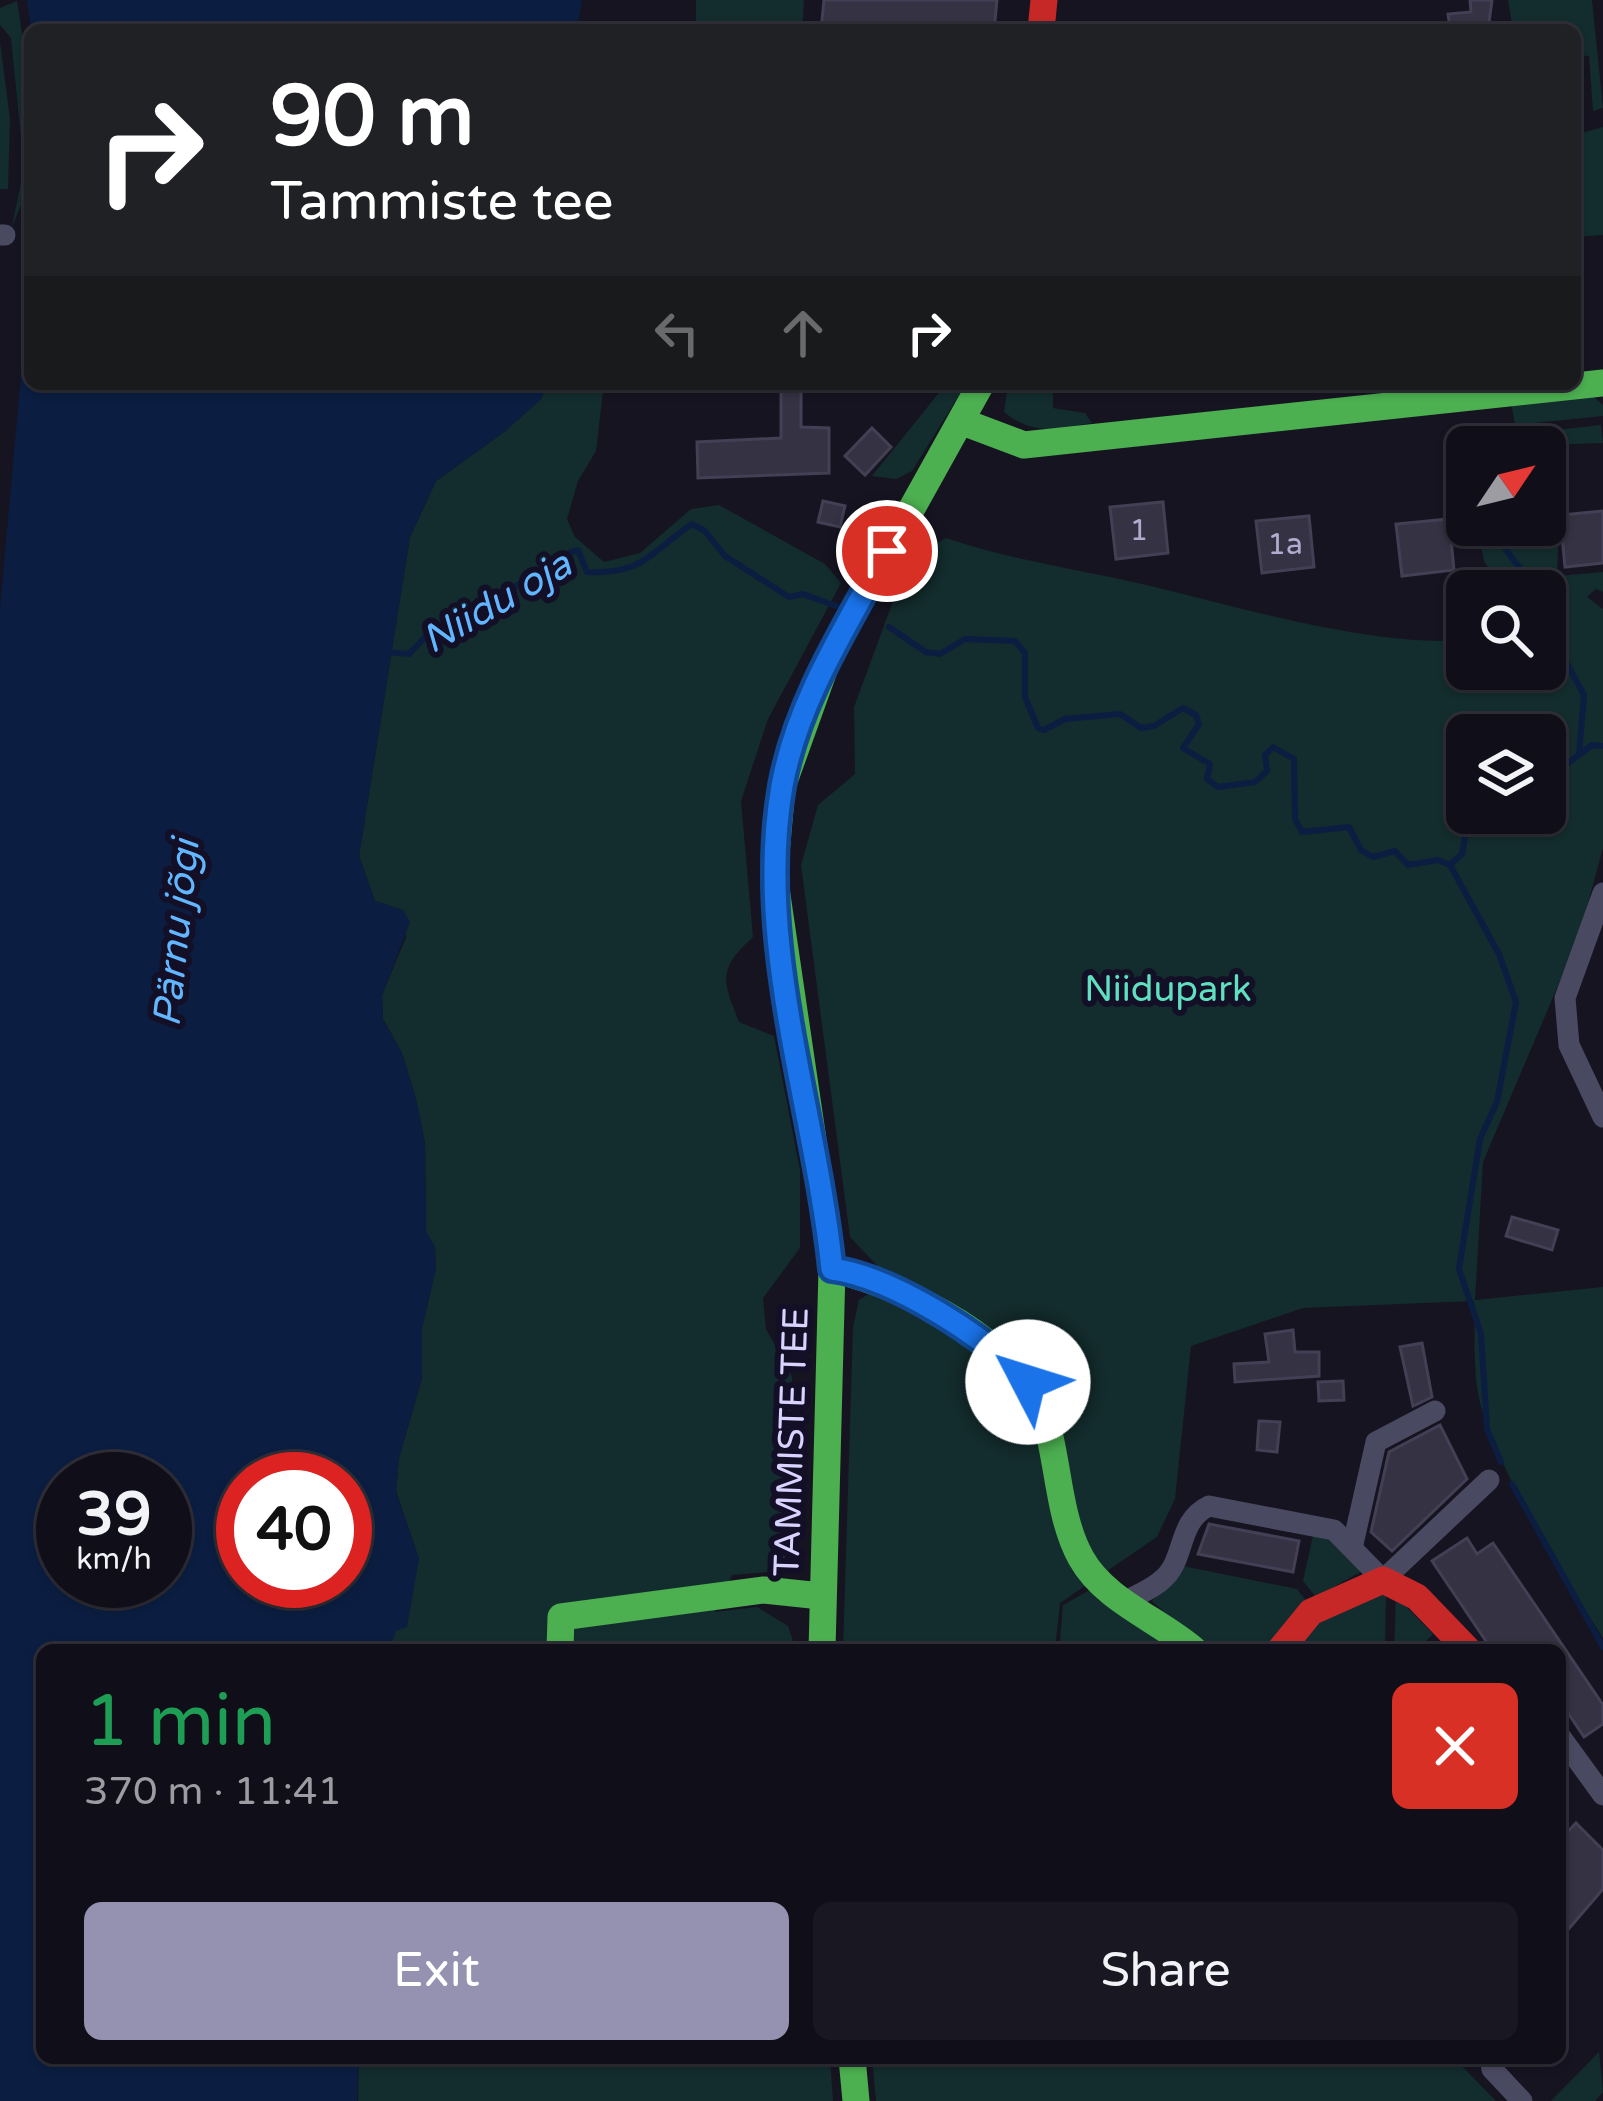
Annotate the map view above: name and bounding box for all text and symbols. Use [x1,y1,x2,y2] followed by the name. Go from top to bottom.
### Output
[270,67,474,168] text: 90 m
[72,72,228,228] icon: right
[270,169,613,234] text: Tammiste tee
[644,300,710,366] icon: left
[770,300,836,366] icon: ahead
[896,300,962,366] icon: right
[1446,426,1566,546] north arrow
[1446,426,1566,834] map controls
[836,500,938,602] pin
[1130,512,1148,549] house number: 1
[854,518,920,584] icon: arrive
[1267,526,1303,563] house number: 1a
[414,540,581,664] water label: Niidu oja
[1446,570,1566,690] button: search
[1446,714,1566,834] button: layers
[143,833,210,1029] water label: Pärnu jõgi
[1084,968,1252,1011] park label: Niidupark
[765,1307,818,1577] street label: TAMMISTE TEE
[965,1319,1091,1445] position arrow
[216,1452,372,1608] speed limit sign: 40
[76,1479,152,1551] text: 39
[76,1541,152,1578] text: km/h
[84,1679,276,1766] text: 1 min
[1392,1683,1518,1809] button: close
[84,1768,342,1815] text: 370 m · 11:41
[84,1902,789,2040] button: Exit
[813,1902,1518,2040] button: Share

